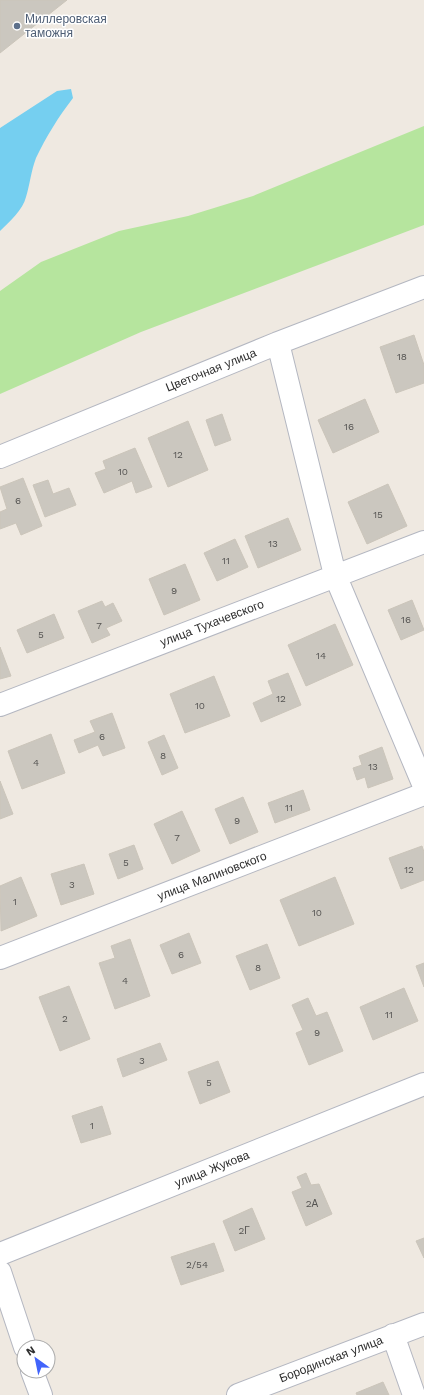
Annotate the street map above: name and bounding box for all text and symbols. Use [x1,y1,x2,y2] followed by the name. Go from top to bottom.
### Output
[25,12,107,40] place label: Миллеровская таможня
[12,21,22,31] marker: Миллеровская таможня
[164,345,259,395] street label: Цветочная улица
[397,351,407,362] house number: 18
[344,421,354,432] house number: 16
[173,449,183,460] house number: 12
[118,466,128,477] house number: 10
[15,495,21,506] house number: 6
[373,509,383,520] house number: 15
[268,538,278,549] house number: 13
[222,555,230,566] house number: 11
[171,585,177,596] house number: 9
[158,597,266,649] street label: улица Тухачевского
[401,614,411,625] house number: 16
[96,620,102,631] house number: 7
[38,629,44,640] house number: 5
[316,650,326,661] house number: 14
[276,693,286,704] house number: 12
[195,700,205,711] house number: 10
[99,731,105,742] house number: 6
[160,750,166,761] house number: 8
[33,757,39,768] house number: 4
[368,761,378,772] house number: 13
[285,802,293,813] house number: 11
[234,815,240,826] house number: 9
[174,832,180,843] house number: 7
[155,849,269,903] street label: улица Малиновского
[123,857,129,868] house number: 5
[404,864,414,875] house number: 12
[69,879,75,890] house number: 3
[13,896,17,907] house number: 1
[312,907,322,918] house number: 10
[178,949,184,960] house number: 6
[255,962,261,973] house number: 8
[122,975,128,986] house number: 4
[385,1009,393,1020] house number: 11
[62,1013,68,1024] house number: 2
[314,1027,320,1038] house number: 9
[139,1055,145,1066] house number: 3
[206,1077,212,1088] house number: 5
[90,1120,94,1131] house number: 1
[173,1148,252,1190] street label: улица Жукова
[306,1198,319,1209] house number: 2А
[238,1225,250,1236] house number: 2Г
[186,1259,208,1270] house number: 2/54
[277,1333,385,1385] street label: Бородинская улица
[16,1339,56,1379] north arrow
[24,1343,38,1359] text: N

